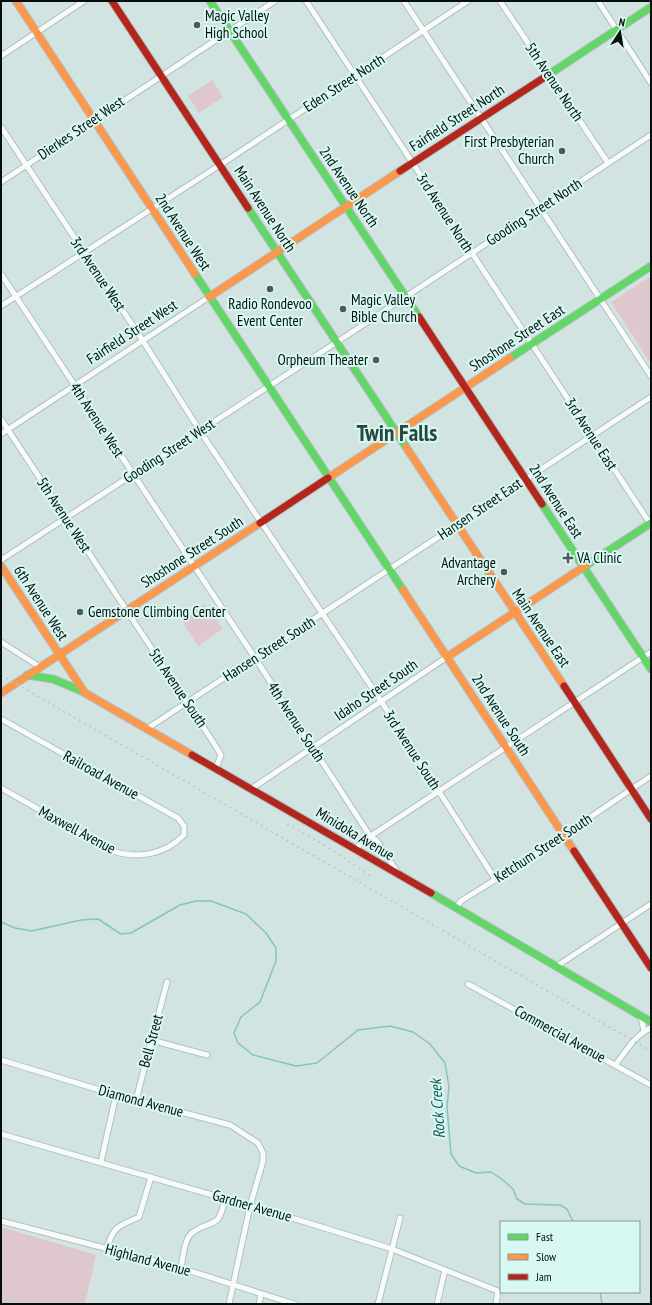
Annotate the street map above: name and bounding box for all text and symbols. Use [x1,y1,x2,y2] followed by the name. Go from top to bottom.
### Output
[205,6,269,42] place label: Magic Valley High School
[600,12,640,52] north arrow
[618,15,626,30] text: N
[192,20,202,30] marker: Magic Valley High School
[521,39,588,125] street label: 5th Avenue North
[300,49,388,116] street label: Eden Street North
[406,80,508,155] street label: Fairfield Street North
[34,92,128,164] street label: Dierkes Street West
[464,132,554,168] place label: First Presbyterian Church
[315,143,383,231] street label: 2nd Avenue North
[557,146,567,156] marker: First Presbyterian Church
[230,162,300,255] street label: Main Avenue North
[413,169,478,256] street label: 3rd Avenue North
[482,174,585,250] street label: Gooding Street North
[151,189,215,274] street label: 2nd Avenue West
[67,233,130,315] street label: 3rd Avenue West
[265,284,275,294] marker: Radio Rondevoo Event Center
[351,290,417,326] place label: Magic Valley Bible Church
[228,294,312,330] place label: Radio Rondevoo Event Center
[83,295,181,368] street label: Fairfield Street West
[466,300,568,375] street label: Shoshone Street East
[338,304,348,314] marker: Magic Valley Bible Church
[277,350,369,369] place label: Orpheum Theater
[371,355,381,365] marker: Orpheum Theater
[66,378,129,461] street label: 4th Avenue West
[561,394,622,474] street label: 3rd Avenue East
[119,414,218,487] street label: Gooding Street West
[357,418,437,447] district label: Twin Falls
[525,460,588,542] street label: 2nd Avenue East
[33,473,96,556] street label: 5th Avenue West
[434,473,525,544] street label: Hansen Street East
[137,511,246,592] street label: Shoshone Street South
[576,548,623,567] place label: VA Clinic
[562,552,574,564] marker: VA Clinic
[441,553,496,589] place label: Advantage Archery
[10,561,73,644] street label: 6th Avenue West
[499,567,509,577] marker: Advantage Archery
[508,585,575,671] street label: Main Avenue East
[88,602,227,621] place label: Gemstone Climbing Center
[75,607,85,617] marker: Gemstone Climbing Center
[219,612,318,685] street label: Hansen Street South
[145,644,212,731] street label: 5th Avenue South
[330,655,421,724] street label: Idaho Street South
[468,670,535,759] street label: 2nd Avenue South
[264,678,329,765] street label: 4th Avenue South
[380,706,445,793] street label: 3rd Avenue South
[60,746,142,803] street label: Railroad Avenue
[36,801,119,858] street label: Maxwell Avenue
[313,803,398,864] street label: Minidoka Avenue
[490,809,595,886] street label: Ketchum Street South
[511,1001,609,1066] street label: Commercial Avenue
[134,1012,167,1070] street label: Bell Street
[425,1077,449,1139] water label: Rock Creek
[97,1080,186,1121] street label: Diamond Avenue
[210,1185,294,1226] street label: Gardner Avenue
[500,1221,640,1293] legend
[536,1229,554,1244] text: Fast
[103,1239,193,1280] street label: Highland Avenue
[536,1249,557,1264] text: Slow
[535,1269,552,1284] text: Jam

